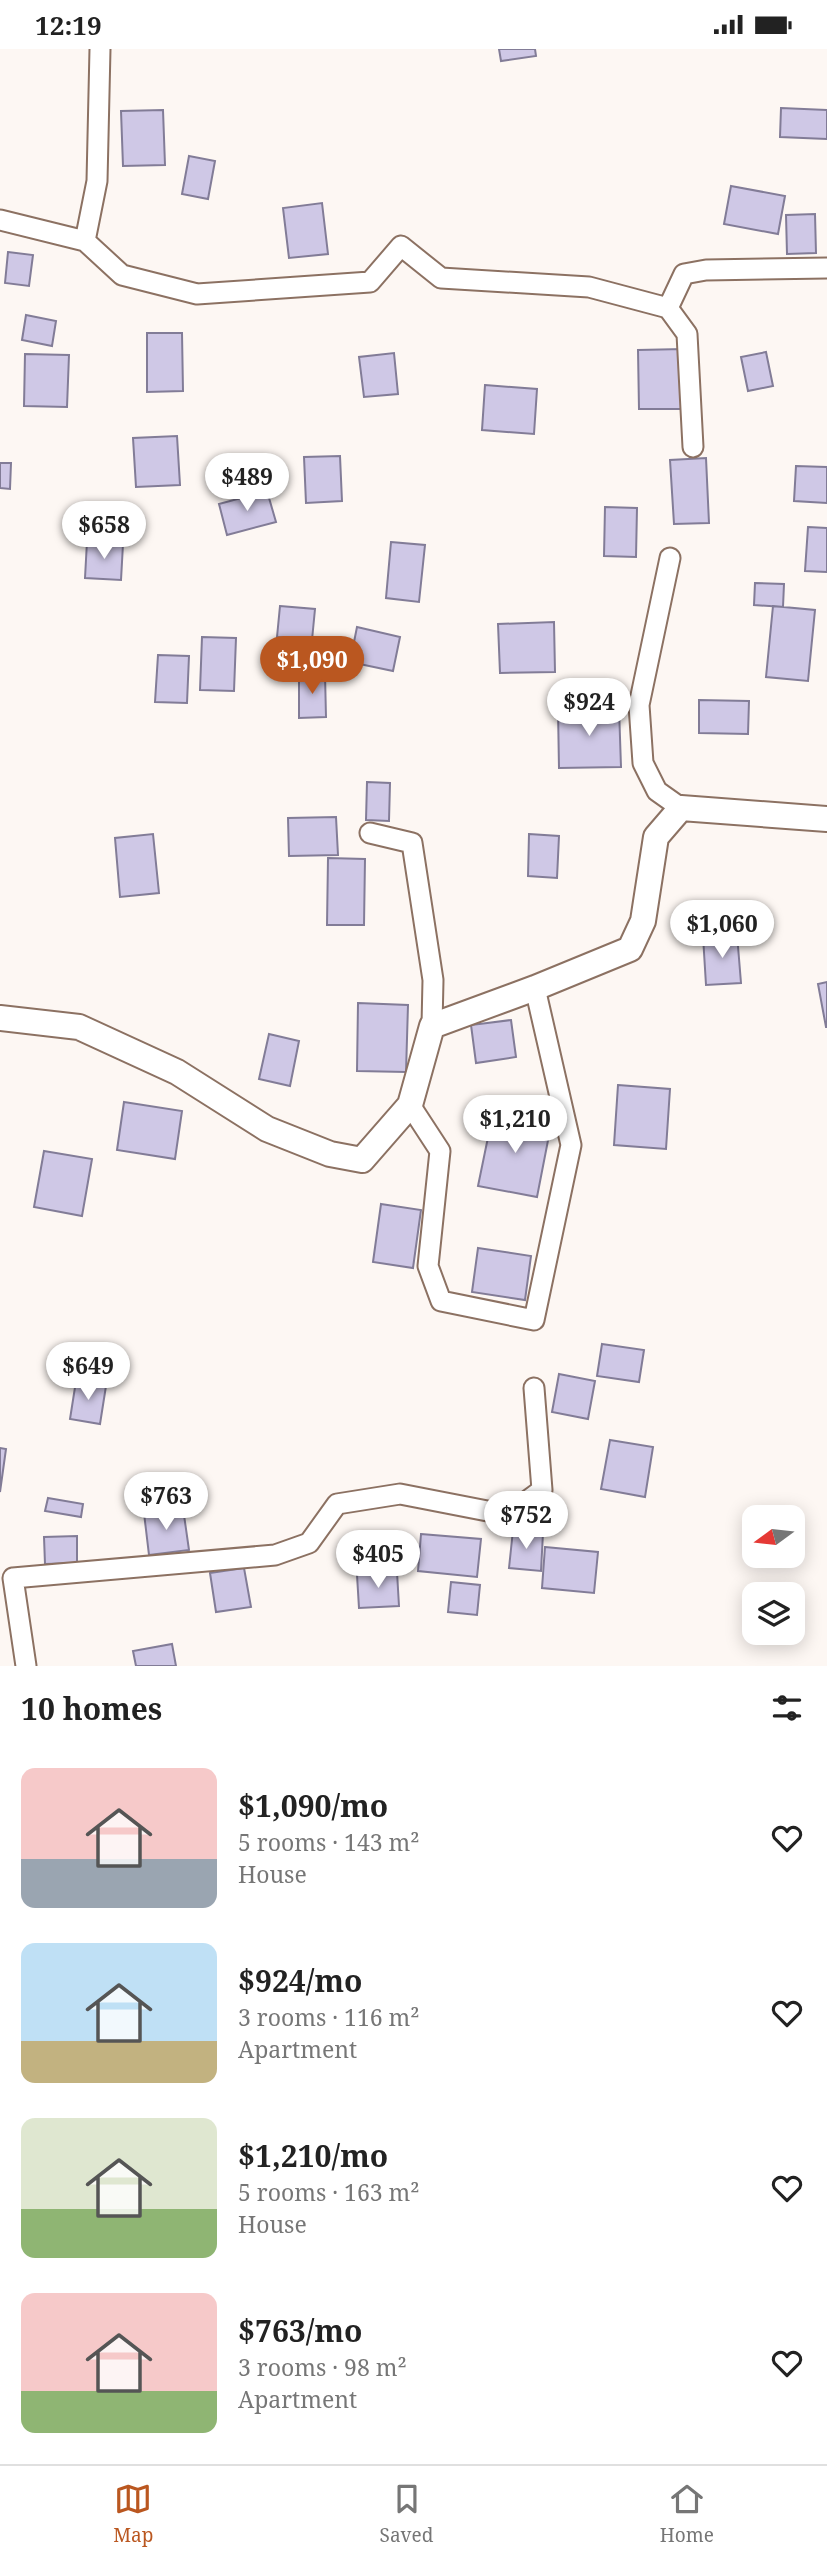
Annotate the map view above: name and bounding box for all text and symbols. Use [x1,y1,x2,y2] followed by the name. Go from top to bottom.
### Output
[35,7,102,43] text: 12:19
[206,454,288,513] pin: $489
[221,460,273,492] text: $489
[63,501,145,561] pin: $658
[78,508,130,540] text: $658
[255,637,369,696] pin: $1,090
[276,643,348,675] text: $1,090
[548,679,630,738] pin: $924
[563,685,615,717] text: $924
[665,901,779,960] pin: $1,060
[686,907,758,939] text: $1,060
[458,1095,572,1155] pin: $1,210
[479,1102,551,1134] text: $1,210
[47,1343,129,1402] pin: $649
[62,1349,114,1381] text: $649
[125,1473,207,1532] pin: $763
[140,1479,192,1511] text: $763
[485,1491,567,1551] pin: $752
[500,1498,552,1530] text: $752
[742,1505,805,1568] north arrow
[742,1505,805,1645] map controls
[337,1531,419,1590] pin: $405
[352,1537,404,1569] text: $405
[742,1582,805,1645] button: layers
[21,1688,162,1729] text: 10 homes
[768,1689,806,1727] icon: filters
[238,1785,388,1826] text: $1,090/mo
[77,1796,161,1880] icon: home
[768,1819,806,1857] icon: heart
[238,1826,420,1858] text: 5 rooms · 143 m²
[238,1858,307,1890] text: House
[238,1960,362,2001] text: $924/mo
[77,1971,161,2055] icon: home
[768,1994,806,2032] icon: heart
[238,2001,420,2033] text: 3 rooms · 116 m²
[238,2033,357,2065] text: Apartment
[238,2135,388,2176] text: $1,210/mo
[77,2146,161,2230] icon: home
[768,2169,806,2207] icon: heart
[238,2176,420,2208] text: 5 rooms · 163 m²
[238,2208,307,2240] text: House
[238,2310,362,2351] text: $763/mo
[77,2321,161,2405] icon: home
[768,2344,806,2382] icon: heart
[238,2351,407,2383] text: 3 rooms · 98 m²
[238,2383,357,2415] text: Apartment
[113,2480,153,2548] tab: Map
[380,2480,433,2548] tab: Saved
[660,2480,714,2548] tab: Home

